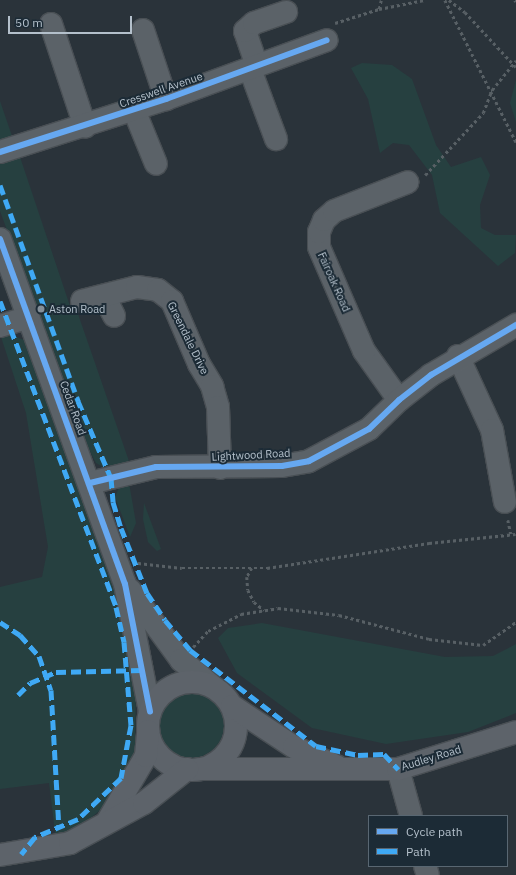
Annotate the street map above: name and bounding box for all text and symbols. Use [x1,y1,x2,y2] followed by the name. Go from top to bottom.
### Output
[10,8,134,34] scale bar
[15,15,43,30] text: 50 m
[118,70,204,110] street label: Cresswell Avenue
[315,250,353,314] street label: Fairoak Road
[165,299,211,377] street label: Greendale Drive
[49,302,105,316] place label: Aston Road
[36,304,46,314] marker: Aston Road
[57,379,89,437] street label: Cedar Road
[211,446,291,464] street label: Lightwood Road
[399,743,463,773] street label: Audley Road
[368,815,508,867] legend
[406,824,463,839] text: Cycle path
[406,844,431,859] text: Path

